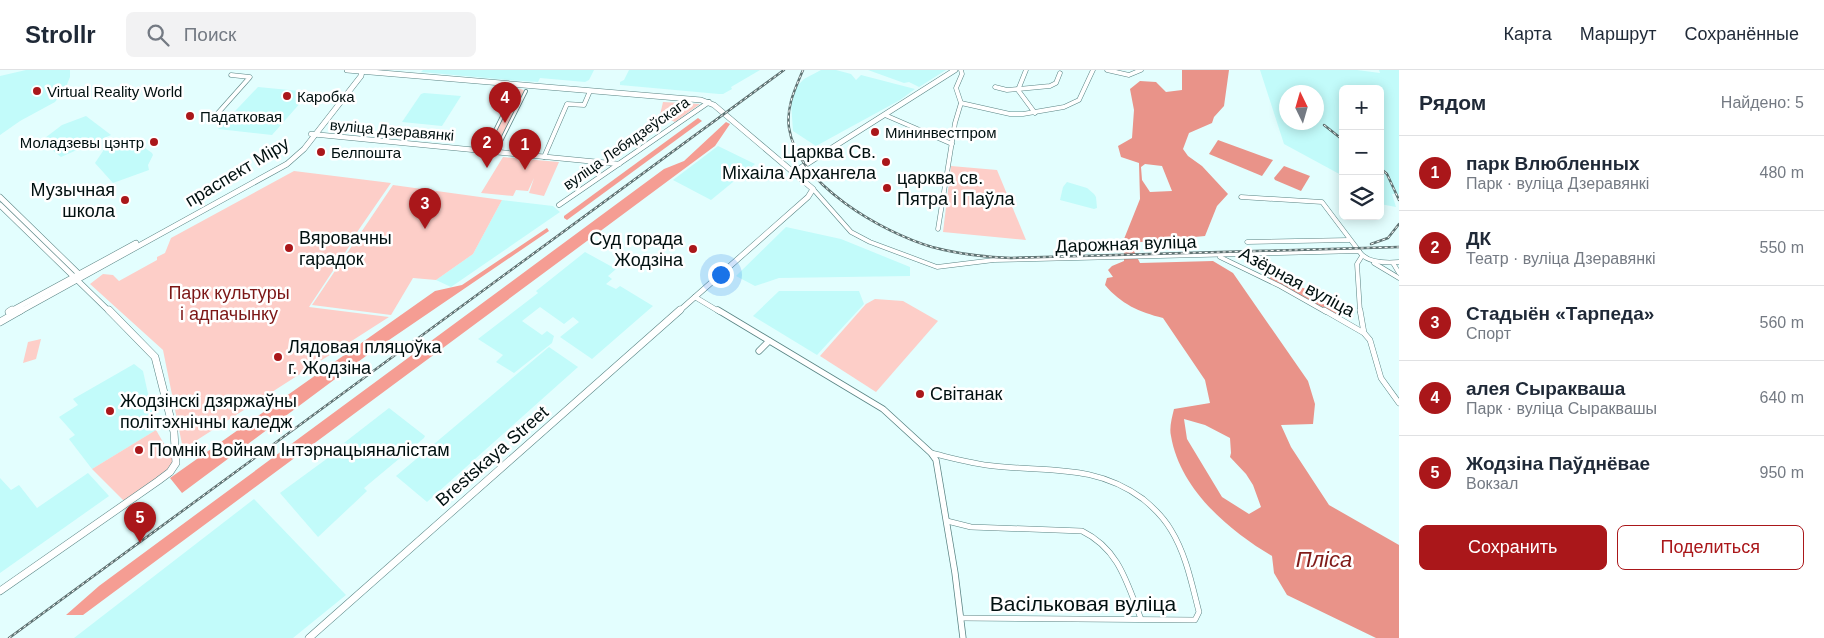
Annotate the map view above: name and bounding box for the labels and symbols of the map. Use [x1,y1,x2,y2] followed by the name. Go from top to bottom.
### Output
[489,82,521,123] pin: 4
[47,83,182,100] place label: Virtual Reality World
[31,85,43,97] marker: Virtual Reality World
[1279,85,1324,130] north arrow
[297,88,355,105] place label: Каробка
[281,90,293,102] marker: Каробка
[560,93,693,193] street label: вуліца Лебядзеўскага
[200,108,282,125] place label: Падатковая
[184,110,196,122] marker: Падатковая
[329,116,455,144] street label: вуліца Дзеравянкі
[885,124,996,141] place label: Мининвестпром
[869,126,881,138] marker: Мининвестпром
[471,127,503,168] pin: 2
[509,129,541,170] pin: 1
[181,133,293,211] street label: праспект Міру
[20,134,144,151] place label: Моладзевы цэнтр
[148,136,160,148] marker: Моладзевы цэнтр
[722,142,877,183] place label: Царква Св. Міхаіла Архангела
[331,144,402,161] place label: Белпошта
[315,146,327,158] marker: Белпошта
[880,156,892,168] marker: Царква Св. Міхаіла Архангела
[897,168,1015,209] place label: царква св. Пятра і Паўла
[31,180,116,221] place label: Музычная школа
[881,182,893,194] marker: царква св. Пятра і Паўла
[409,188,441,229] pin: 3
[119,194,131,206] marker: Музычная школа
[299,228,392,269] place label: Вяровачны гарадок
[589,229,684,270] place label: Суд горада Жодзіна
[1055,232,1198,256] street label: Дарожная вуліца
[283,242,295,254] marker: Вяровачны гарадок
[687,243,699,255] marker: Суд горада Жодзіна
[1236,243,1359,321] street label: Азёрная вуліца
[708,262,734,288] your location
[168,283,290,324] park label: Парк культуры і адпачынку
[288,337,443,378] place label: Лядовая пляцоўка г. Жодзіна
[272,351,284,363] marker: Лядовая пляцоўка г. Жодзіна
[930,384,1003,404] place label: Світанак
[914,388,926,400] marker: Світанак
[120,391,297,432] place label: Жодзінскі дзяржаўны політэхнічны каледж
[432,402,552,510] street label: Brestskaya Street
[104,405,116,417] marker: Жодзінскі дзяржаўны політэхнічны каледж
[149,440,450,460] place label: Помнік Войнам Інтэрнацыяналістам
[133,444,145,456] marker: Помнік Войнам Інтэрнацыяналістам
[124,502,156,543] pin: 5
[1296,547,1352,572] water label: Пліса
[990,592,1176,615] street label: Васільковая вуліца

